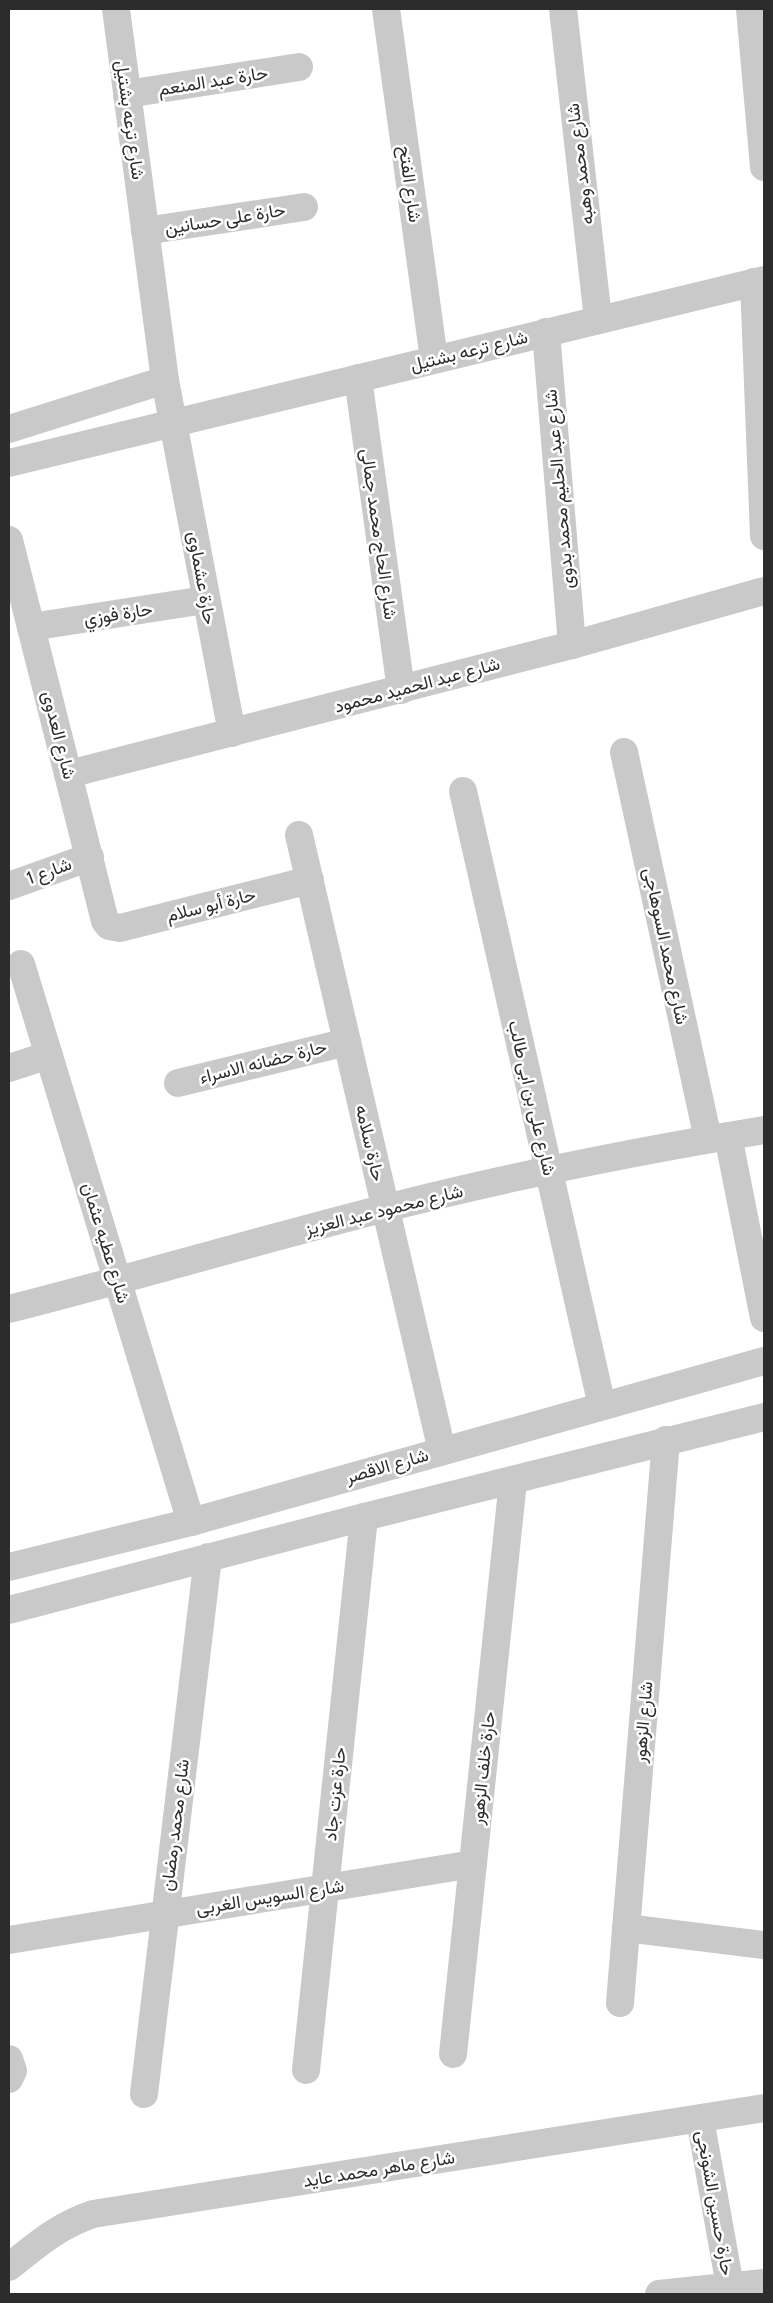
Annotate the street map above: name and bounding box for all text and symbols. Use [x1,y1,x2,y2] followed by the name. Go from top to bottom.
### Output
[110,59,149,181] street label: شارع ترعه بشتيل
[157,61,270,102] street label: حارة عبد المنعم
[562,102,599,226] street label: شارع محمد وهبه
[393,144,426,224] street label: شارع الفتح
[163,199,287,239] street label: حارة على حسانين
[408,326,530,377] street label: شارع ترعه بشتيل
[539,388,580,590] street label: شارع عبد الحليم محمد بدوى
[355,447,402,621] street label: شارع الحاج محمد جمالى
[183,530,221,626] street label: حارة عشماوى
[82,598,154,634] street label: حارة فوزي
[332,652,502,719] street label: شارع عبد الحميد محمود
[36,689,81,782] street label: شارع العدوى
[24,853,75,890] street label: شارع 1
[638,866,693,1027] street label: شارع محمد السوهاجى
[164,883,258,928] street label: حارة أبو سلام
[502,1018,561,1178] street label: شارع على بن ابى طالب
[197,1036,329,1088] street label: حارة حضانه الاسراء
[351,1103,389,1183] street label: حارة سلامه
[76,1180,135,1306] street label: شارع عطيه عثمان
[302,1180,466,1242] street label: شارع محمود عبد العزيز
[342,1444,431,1490] street label: شارع الاقصر
[628,1680,659,1765] street label: شارع الزهور
[466,1710,500,1827] street label: حارة خلف الزهور
[319,1746,351,1842] street label: حارة عزت جاد
[156,1758,195,1892] street label: شارع محمد رمضان
[194,1874,346,1921] street label: شارع السويس الغربى
[691,2129,739,2277] street label: حارة حسين الشونجى
[302,2146,457,2193] street label: شارع ماهر محمد عايد

